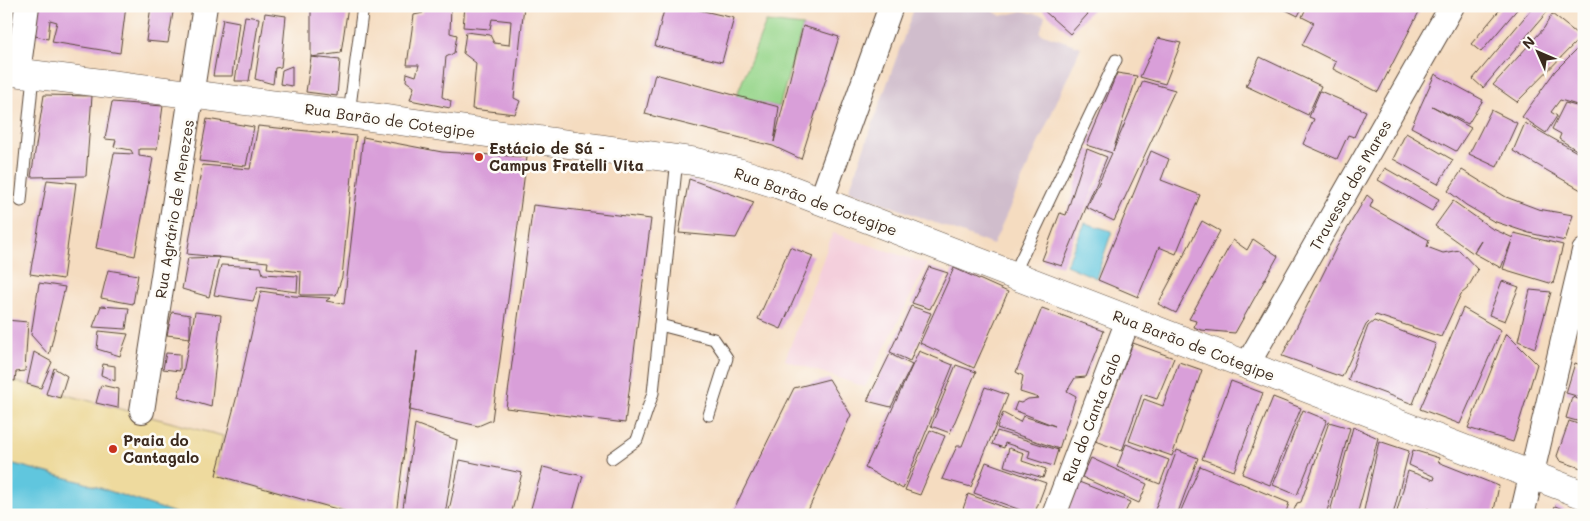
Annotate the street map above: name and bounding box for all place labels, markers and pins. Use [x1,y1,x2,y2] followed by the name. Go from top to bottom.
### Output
[489,138,644,175] place label: Estácio de Sá - Campus Fratelli Vita
[473,151,485,163] marker: Estácio de Sá - Campus Fratelli Vita
[123,430,199,467] place label: Praia do Cantagalo
[107,443,119,455] marker: Praia do Cantagalo

